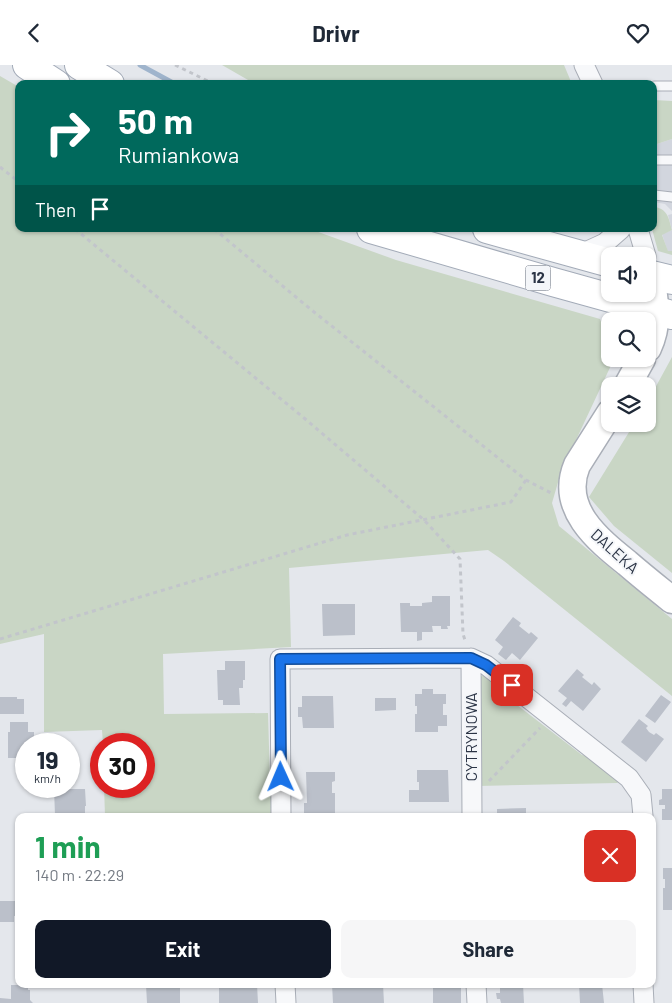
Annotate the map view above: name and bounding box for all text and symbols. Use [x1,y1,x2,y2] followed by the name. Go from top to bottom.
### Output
[20,19,48,47] icon: back
[624,19,652,47] icon: heart
[312,20,360,46] text: Drivr
[118,99,193,141] text: 50 m
[35,100,100,165] icon: right
[118,141,239,167] text: Rumiankowa
[86,195,114,223] icon: arrive
[35,198,76,221] text: Then
[601,247,656,432] map controls
[601,247,656,302] button: sound
[526,265,550,291] road number: 12
[601,312,656,367] button: search
[601,377,656,432] button: layers
[587,524,643,577] street label: DALEKA
[491,664,533,706] pin
[498,671,526,699] icon: arrive
[461,692,480,782] street label: CYTRYNOWA
[90,733,155,798] speed limit sign: 30
[36,744,59,774] text: 19
[254,750,306,802] position arrow
[34,771,61,785] text: km/h
[35,828,101,864] text: 1 min
[584,830,636,882] button: close
[35,865,124,884] text: 140 m · 22:29
[35,920,331,978] button: Exit
[341,920,636,978] button: Share

